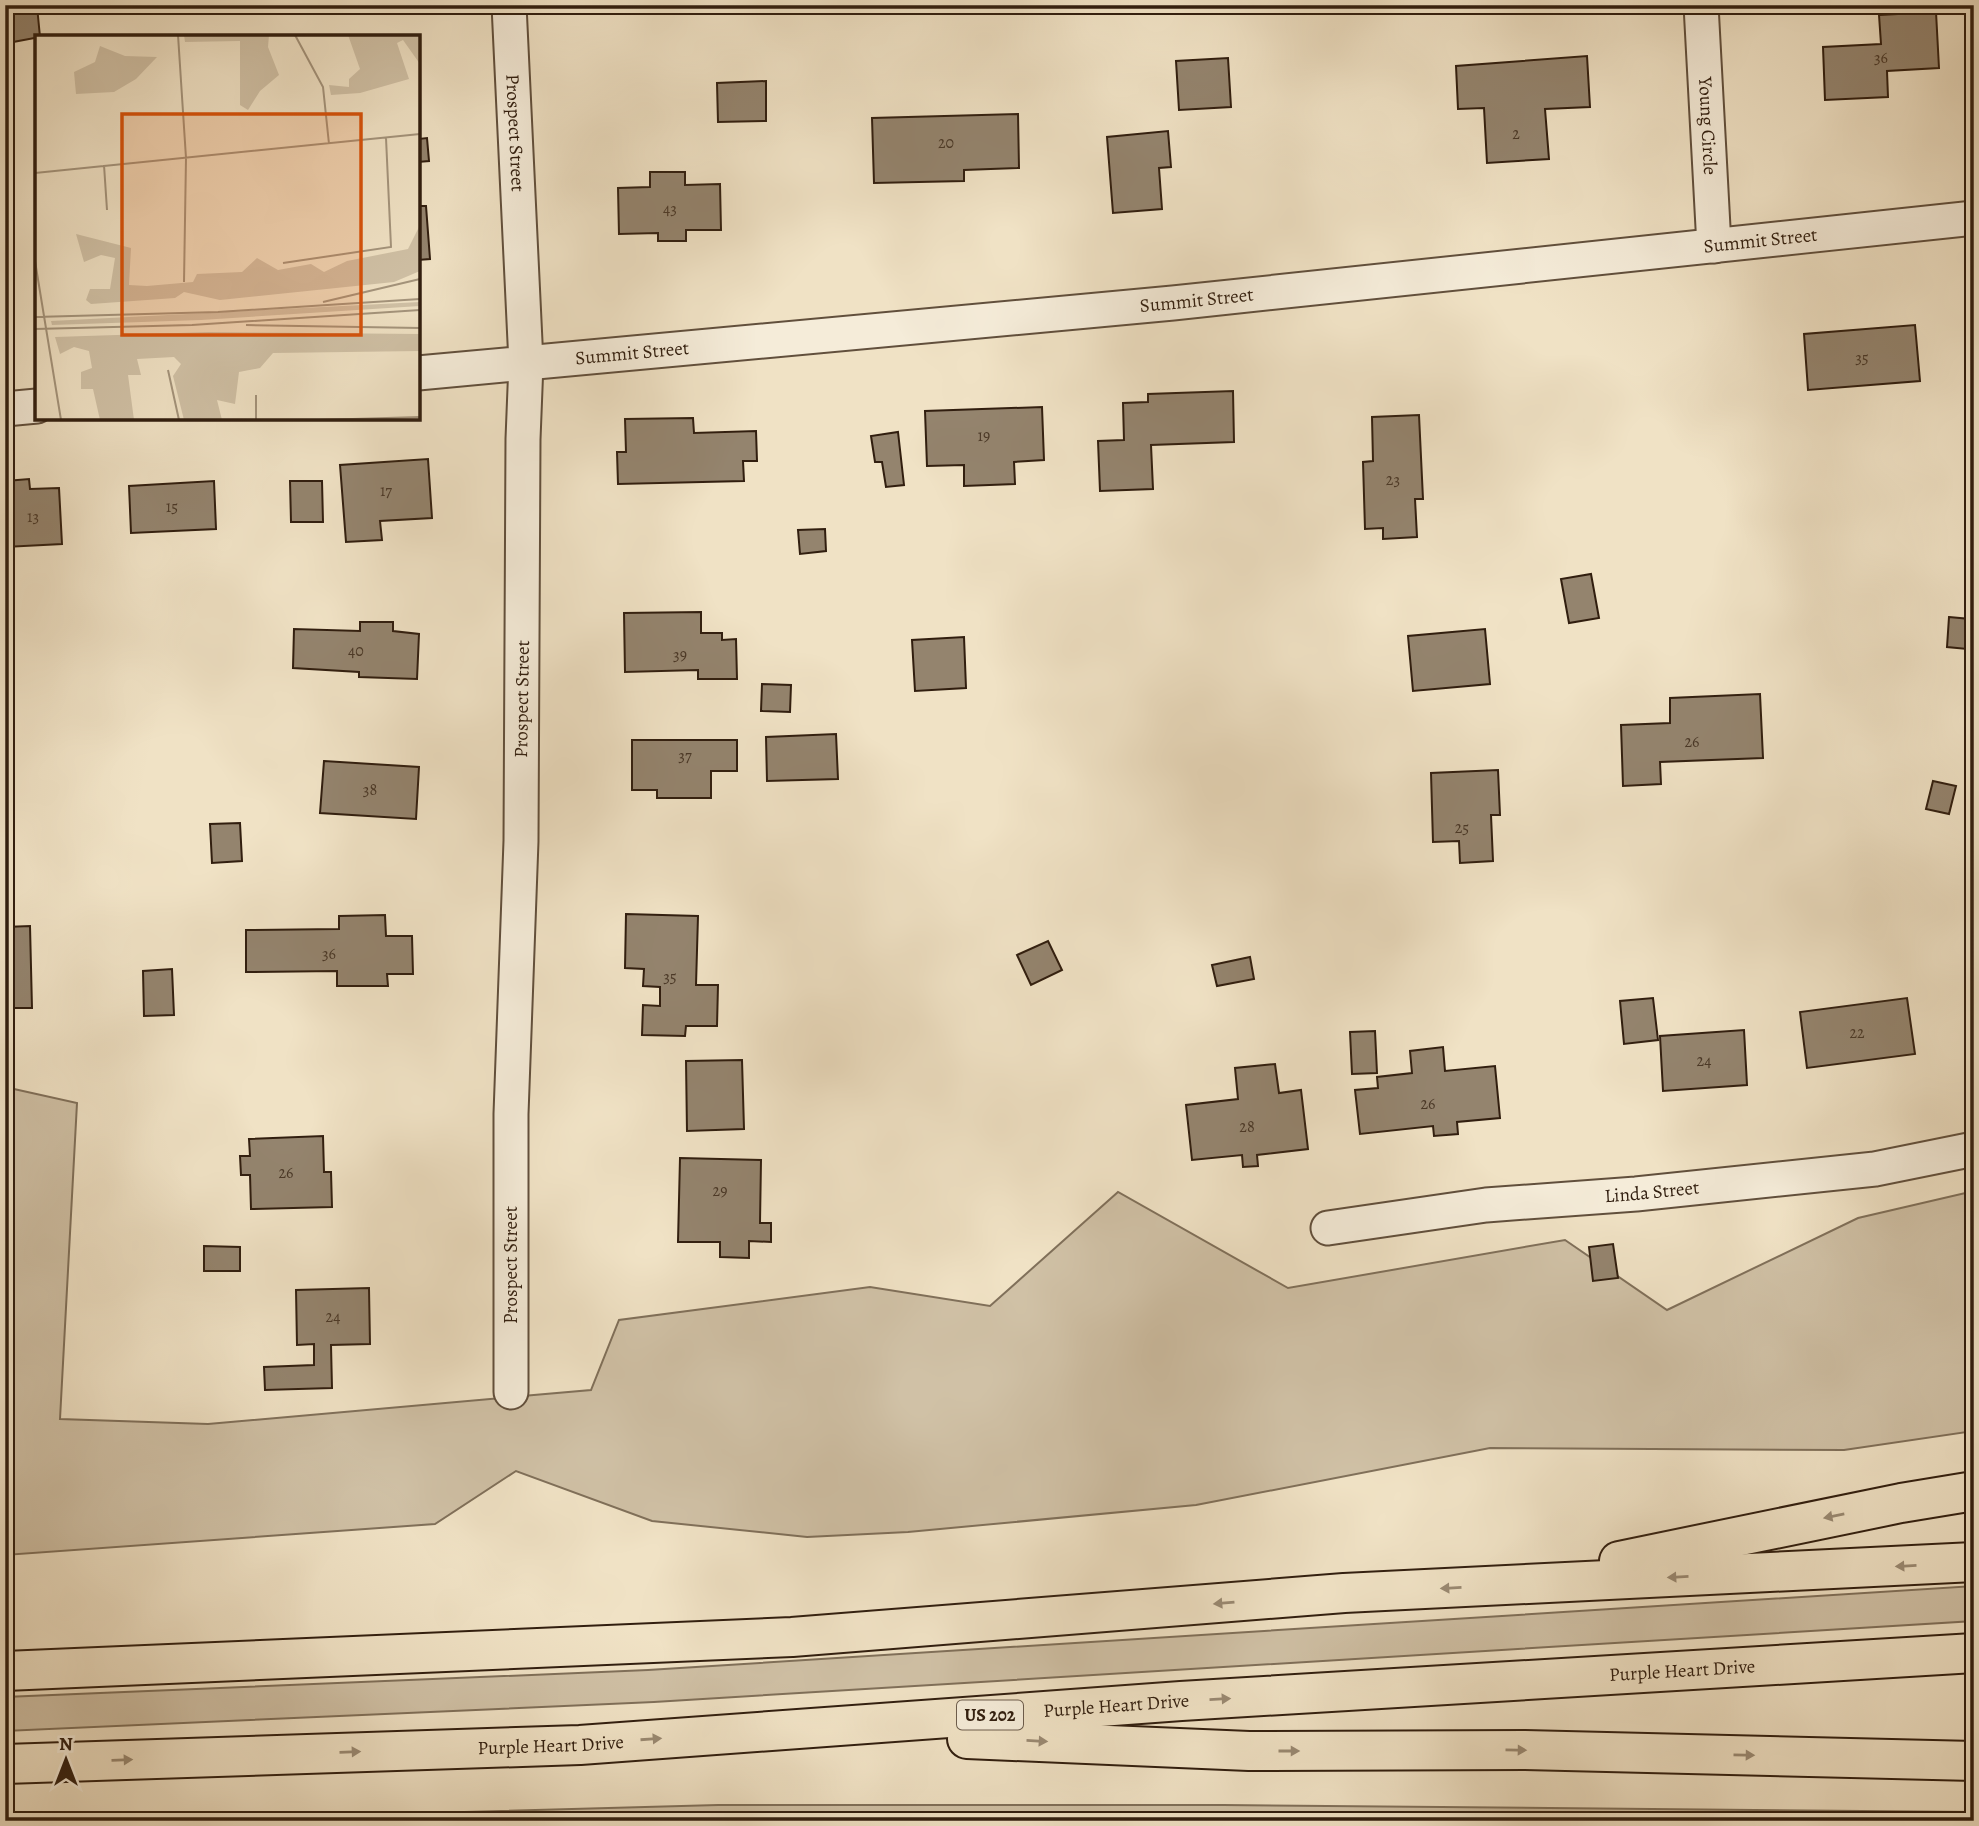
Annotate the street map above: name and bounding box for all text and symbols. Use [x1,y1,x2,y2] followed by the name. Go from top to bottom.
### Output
[35,35,420,420] inset map
[1874,47,1888,69] house number: 36
[499,73,531,192] street label: Prospect Street
[1692,75,1723,176] street label: Young Circle
[1512,123,1520,145] house number: 2
[938,132,954,154] house number: 20
[663,198,677,220] house number: 43
[1702,222,1819,260] street label: Summit Street
[1139,282,1255,319] street label: Summit Street
[574,335,690,371] street label: Summit Street
[1855,347,1869,369] house number: 35
[978,425,990,447] house number: 19
[1386,469,1400,491] house number: 23
[380,480,392,502] house number: 17
[166,496,178,518] house number: 15
[27,506,39,528] house number: 13
[348,640,364,662] house number: 40
[508,640,536,758] street label: Prospect Street
[673,644,687,666] house number: 39
[1685,731,1700,753] house number: 26
[678,745,692,767] house number: 37
[363,779,377,801] house number: 38
[1455,817,1469,839] house number: 25
[322,943,336,965] house number: 36
[663,966,677,988] house number: 35
[1849,1022,1865,1044] house number: 22
[1697,1050,1711,1072] house number: 24
[1421,1093,1436,1115] house number: 26
[1239,1116,1255,1138] house number: 28
[279,1162,294,1184] house number: 26
[1604,1174,1700,1209] street label: Linda Street
[713,1180,727,1202] house number: 29
[498,1206,524,1324] street label: Prospect Street
[326,1306,340,1328] house number: 24
[1823,1511,1845,1522] one-way arrow
[1894,1560,1916,1571] one-way arrow
[1667,1572,1689,1583] one-way arrow
[1440,1583,1462,1594] one-way arrow
[1213,1598,1235,1609] one-way arrow
[1608,1653,1756,1688] street label: Purple Heart Drive
[1042,1688,1190,1724] street label: Purple Heart Drive
[1209,1693,1231,1704] one-way arrow
[957,1700,1023,1730] road number: US 202
[32,1724,102,1794] north arrow
[477,1729,625,1761] street label: Purple Heart Drive
[59,1731,73,1757] text: N
[640,1734,662,1745] one-way arrow
[1026,1735,1048,1746] one-way arrow
[1505,1744,1527,1756] one-way arrow
[1278,1745,1300,1757] one-way arrow
[339,1747,361,1758] one-way arrow
[1733,1750,1755,1761] one-way arrow
[112,1754,134,1765] one-way arrow

